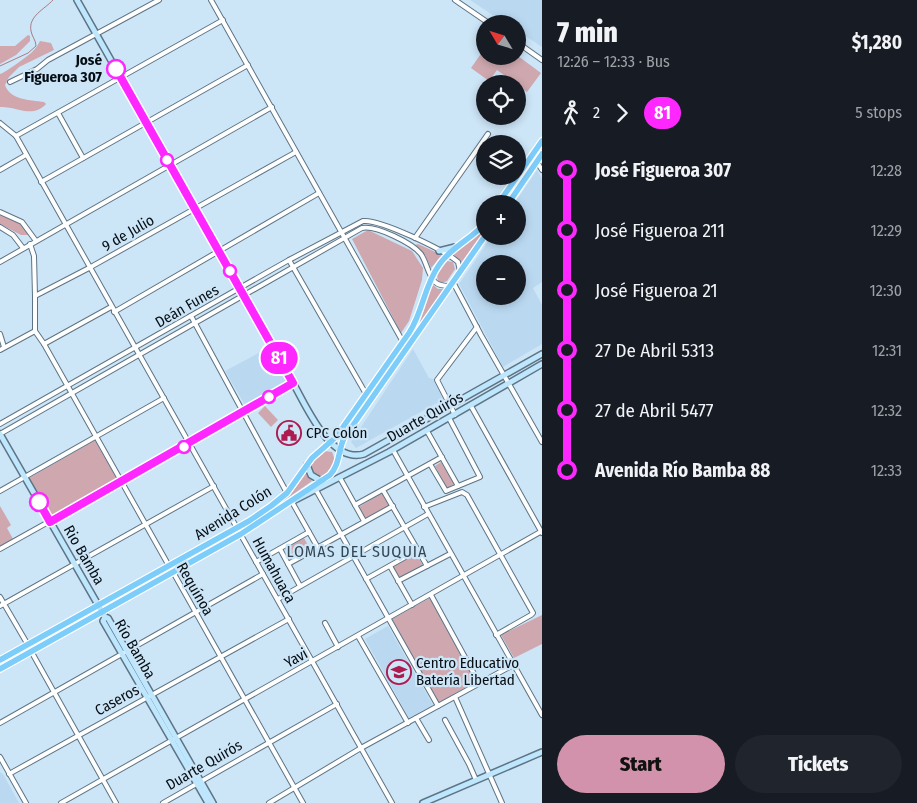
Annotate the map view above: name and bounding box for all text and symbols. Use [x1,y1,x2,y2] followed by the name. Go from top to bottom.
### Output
[476,15,526,65] north arrow
[476,15,526,305] map controls
[557,16,618,49] text: 7 min
[852,31,902,54] text: $1,280
[24,51,103,86] place label: José Figueroa 307
[557,52,670,71] text: 12:26 – 12:33 · Bus
[106,59,126,79] marker: José Figueroa 307
[476,75,526,125] button: locate
[557,99,585,127] icon: walk
[608,99,636,127] icon: forward
[654,102,671,124] text: 81
[593,103,600,122] text: 2
[855,103,902,122] text: 5 stops
[476,135,526,185] button: layers
[160,153,174,167] unlabelled marker
[595,159,731,182] text: José Figueroa 307
[870,161,902,180] text: 12:28
[476,195,526,245] button: +
[99,211,157,255] street label: 9 de Julio
[595,219,725,242] text: José Figueroa 211
[871,221,902,240] text: 12:29
[476,255,526,305] button: −
[223,264,237,278] unlabelled marker
[595,279,718,302] text: José Figueroa 21
[152,281,222,331] street label: Deán Funes
[870,281,902,300] text: 12:30
[595,339,714,362] text: 27 De Abril 5313
[872,341,902,360] text: 12:31
[256,342,302,374] line badge: 81
[271,347,287,369] text: 81
[384,388,466,446] street label: Duarte Quirós
[262,390,276,404] unlabelled marker
[595,399,713,422] text: 27 de Abril 5477
[871,401,902,420] text: 12:32
[276,420,302,446] public building icon: CPC Colón
[306,424,368,442] place label: CPC Colón
[177,440,191,454] unlabelled marker
[595,459,770,482] text: Avenida Río Bamba 88
[871,461,902,480] text: 12:33
[191,482,275,544] street label: Avenida Colón
[29,492,49,512] unlabelled marker
[60,522,108,588] street label: Rio Bamba
[249,534,299,606] street label: Humahuaca
[287,542,427,561] district label: LOMAS DEL SUQUIA
[173,559,217,619] street label: Requínoa
[111,616,159,682] street label: Río Bamba
[281,644,311,672] street label: Yavi
[416,654,519,689] place label: Centro Educativo Batería Libertad
[386,659,412,685] school or university icon: Centro Educativo Batería Libertad
[92,681,142,719] street label: Caseros
[557,735,725,793] button: Start
[735,735,902,793] button: Tickets
[163,736,245,794] street label: Duarte Quirós

